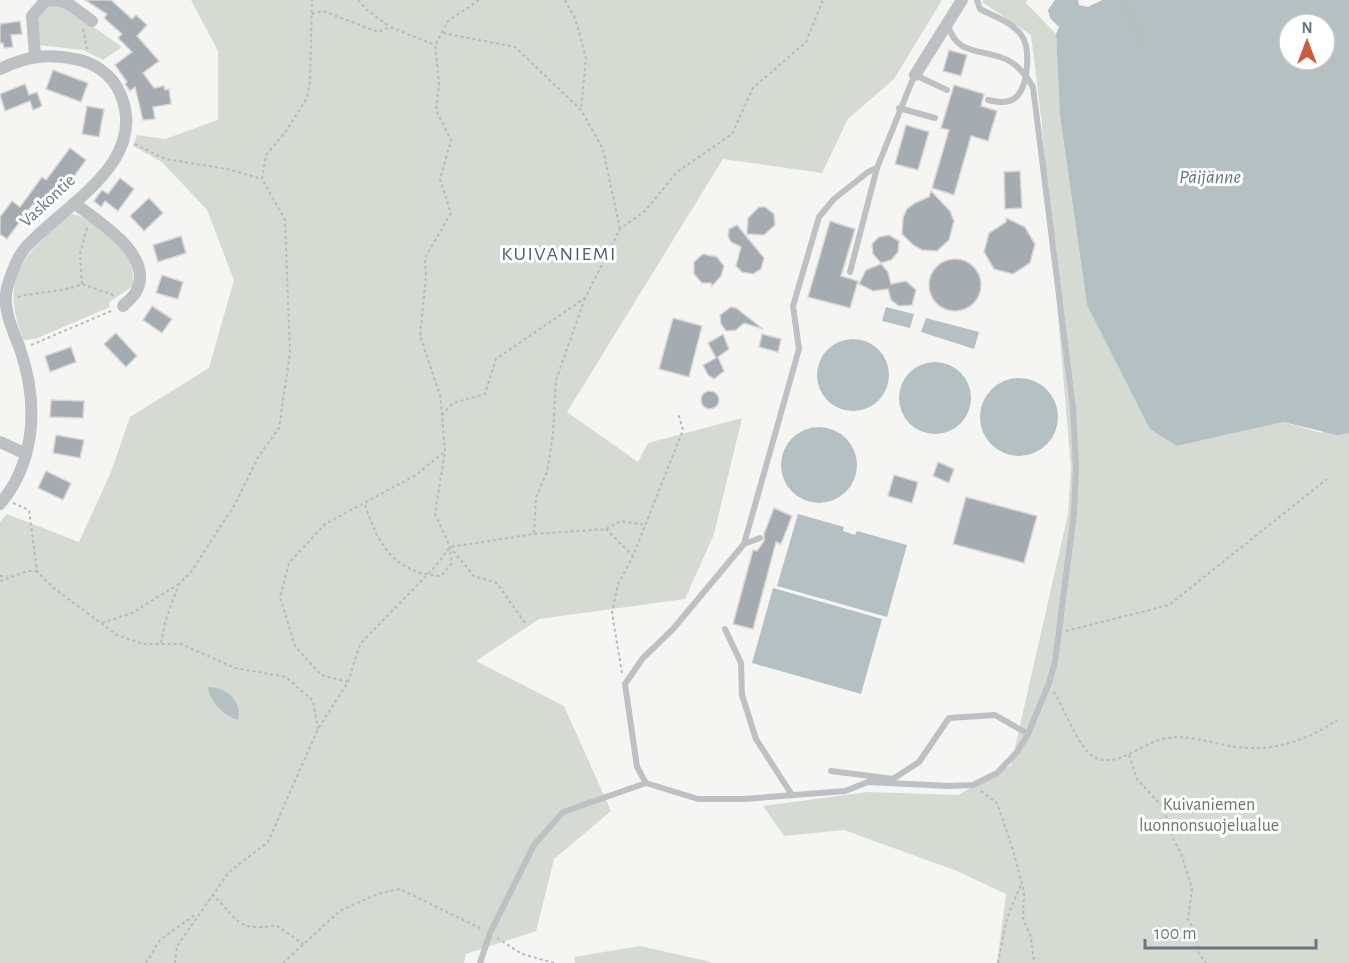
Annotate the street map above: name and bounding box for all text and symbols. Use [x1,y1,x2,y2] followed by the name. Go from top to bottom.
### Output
[1277,12,1337,72] north arrow
[1301,20,1313,36] text: N
[1179,167,1241,187] water label: Päijänne
[17,171,79,231] street label: Vaskontie
[501,244,617,264] district label: KUIVANIEMI
[1139,796,1279,835] park label: Kuivaniemen luonnonsuojelualue
[1145,912,1316,950] scale bar
[1154,925,1197,943] text: 100 m

